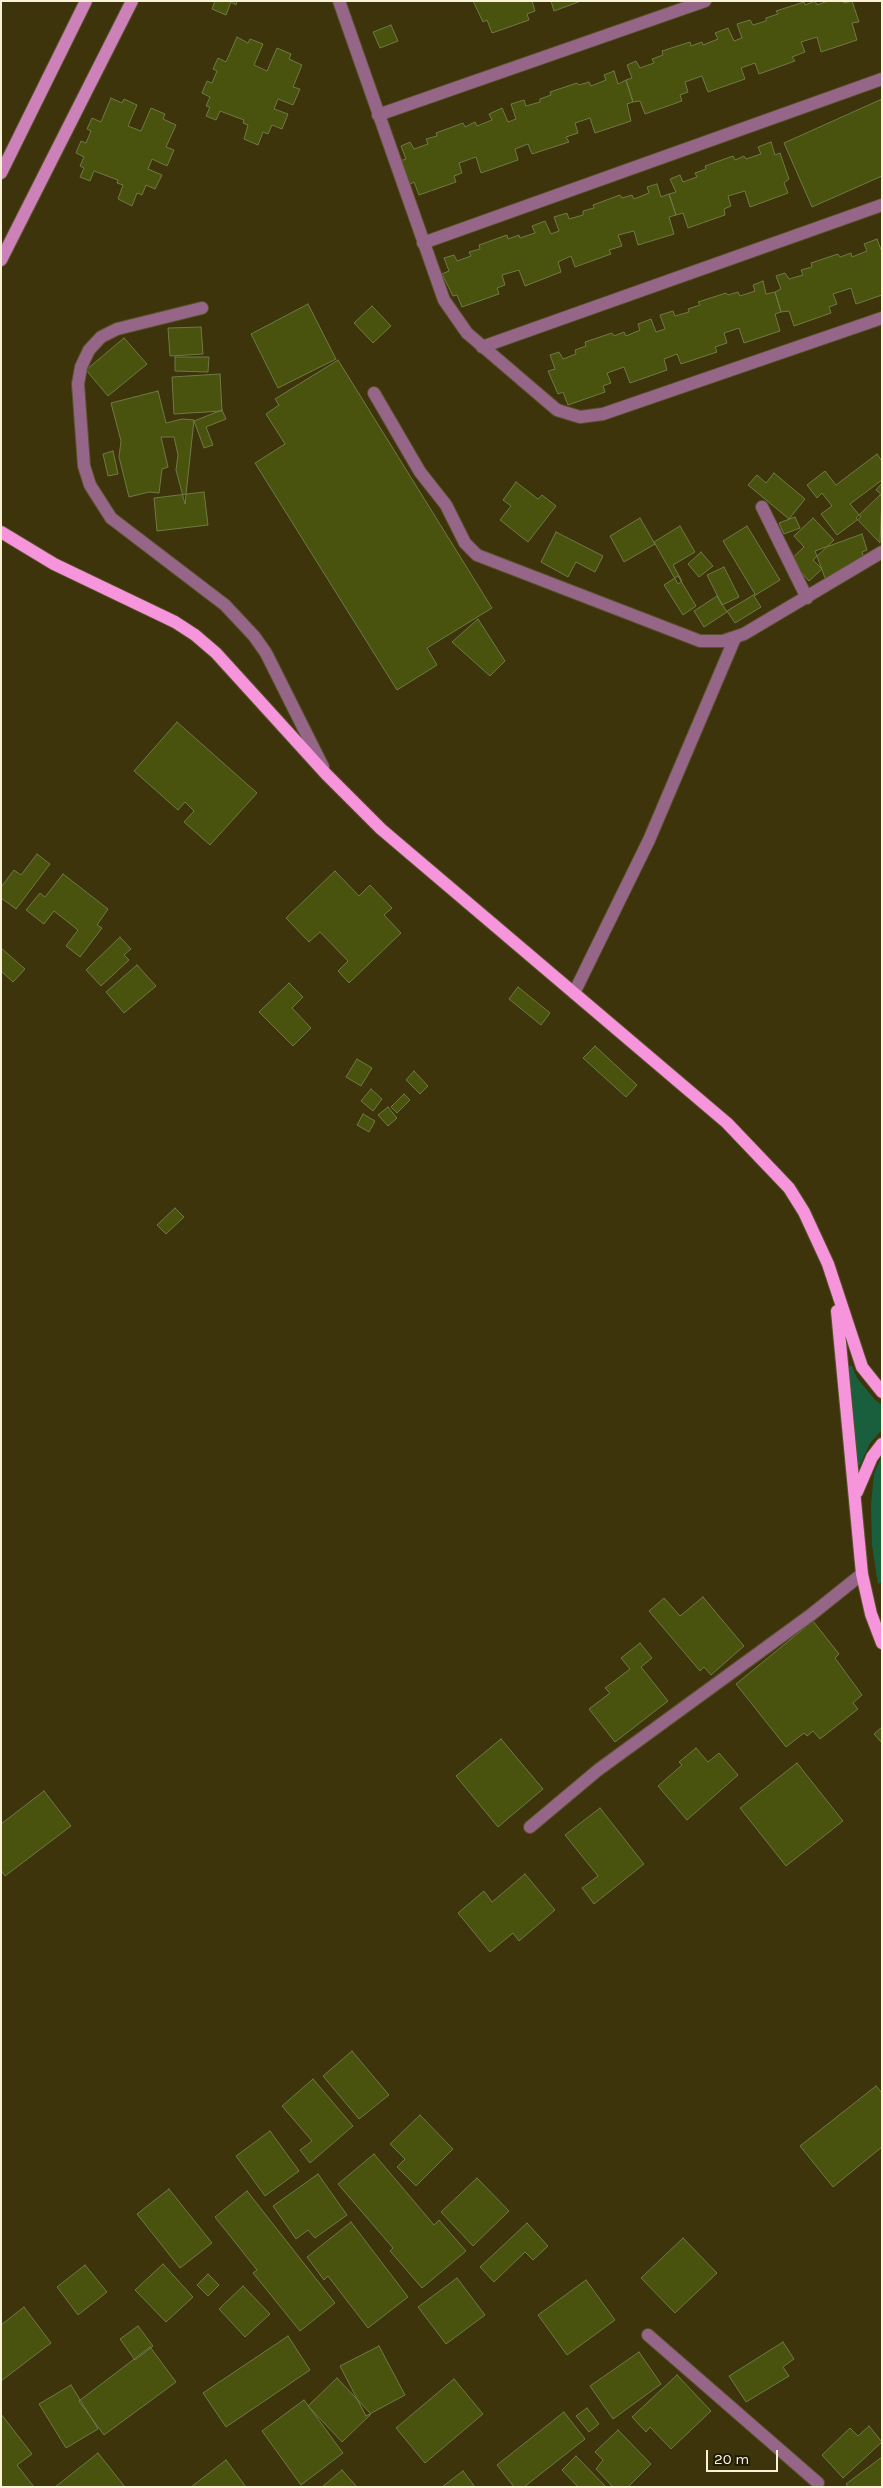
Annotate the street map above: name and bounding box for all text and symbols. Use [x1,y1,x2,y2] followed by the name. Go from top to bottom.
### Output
[708,2440,780,2472] scale bar
[714,2450,749,2468] text: 20 m

